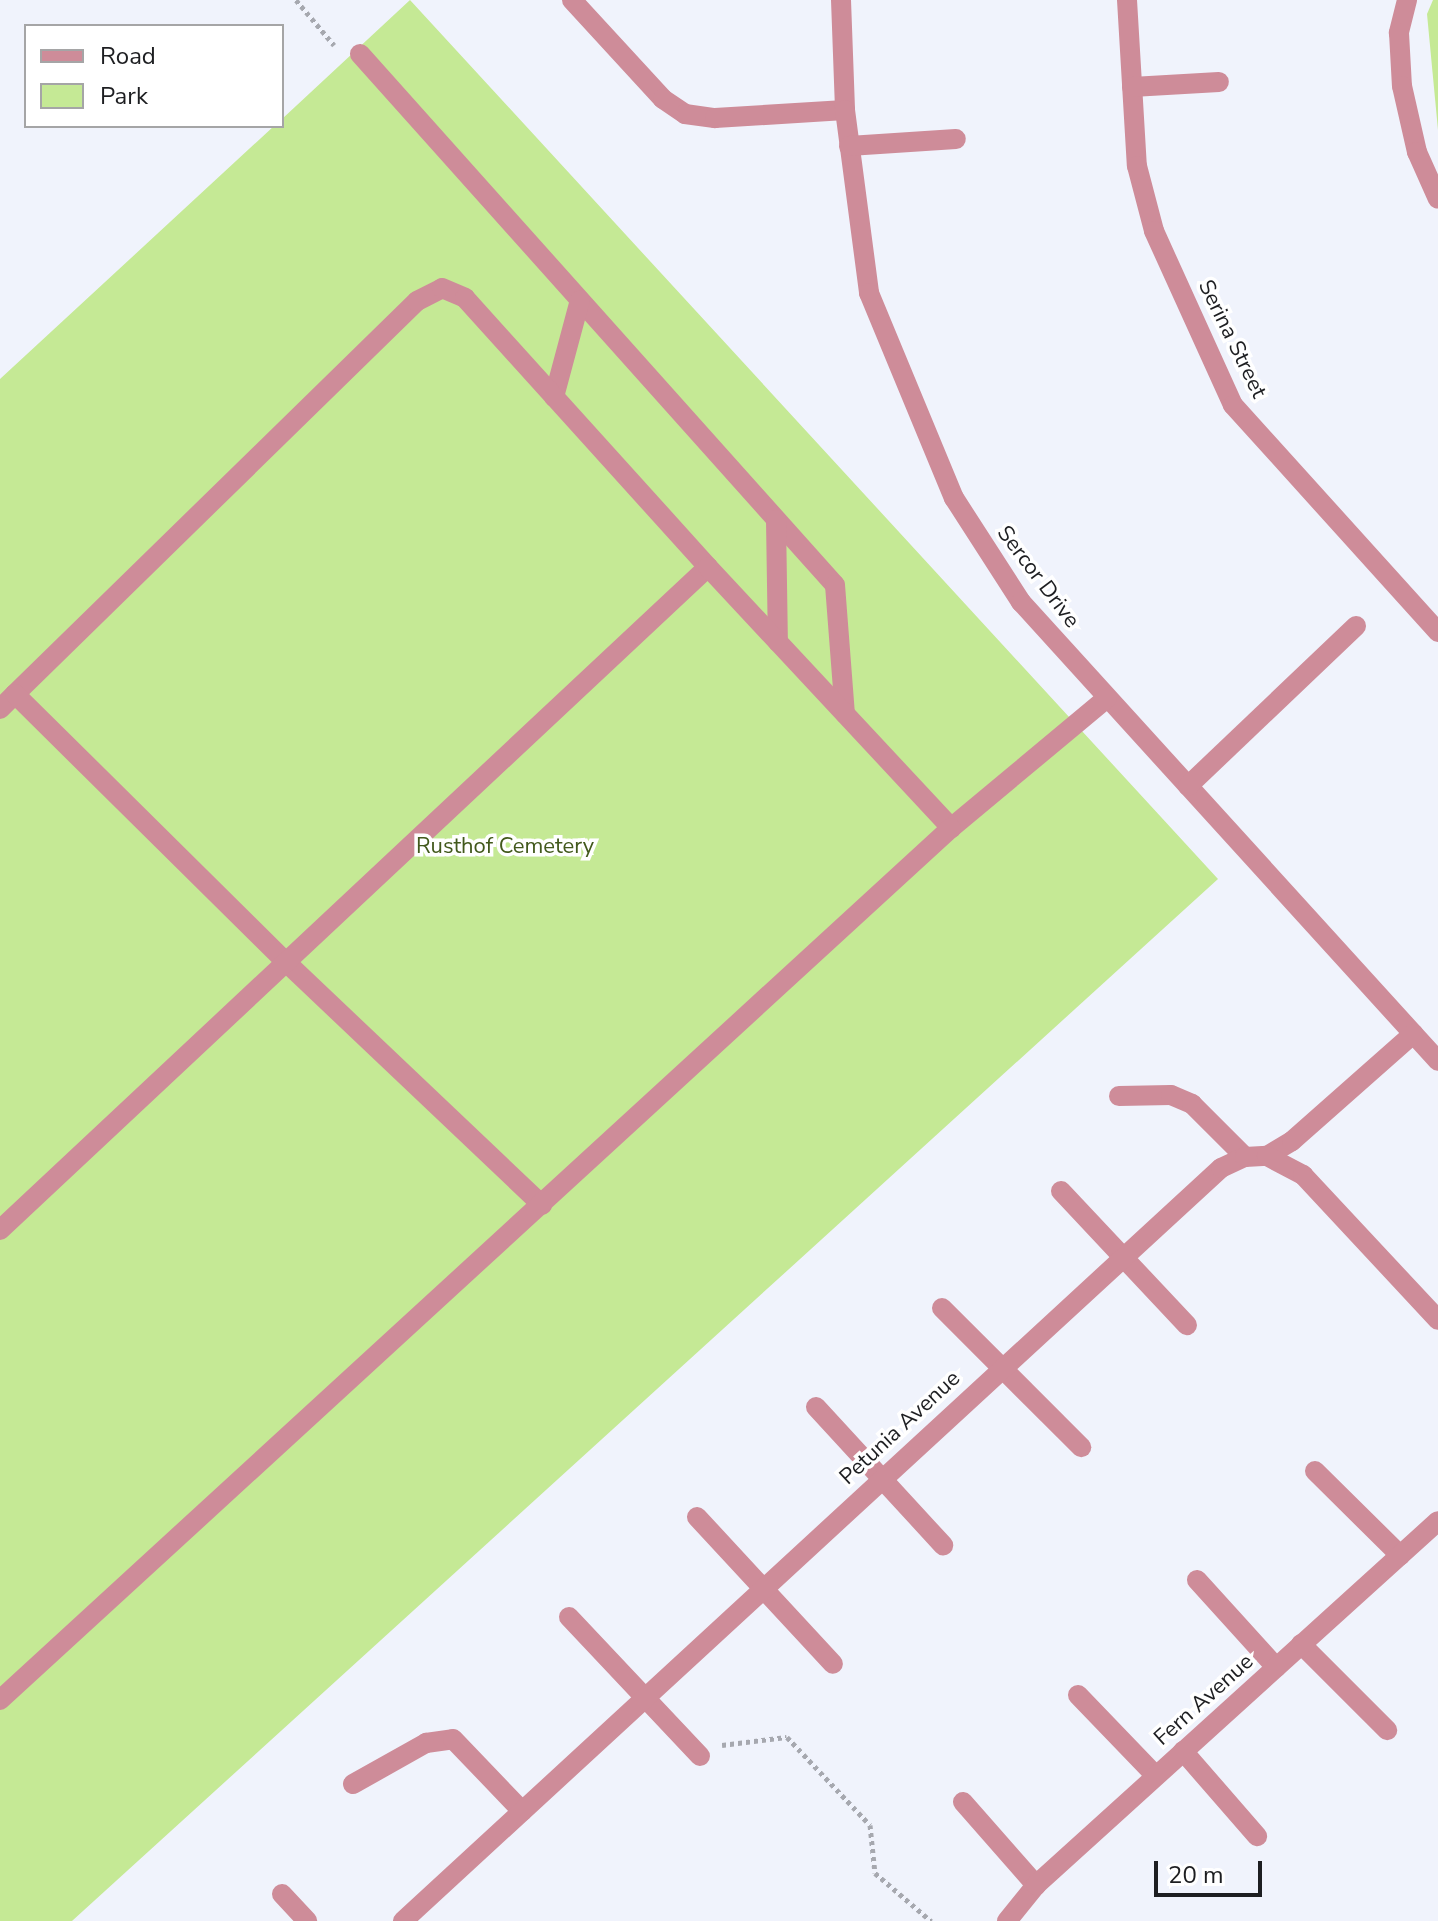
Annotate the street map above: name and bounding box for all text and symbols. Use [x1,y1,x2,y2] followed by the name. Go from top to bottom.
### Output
[24,24,284,128] legend
[100,40,156,72] text: Road
[100,80,148,112] text: Park
[1192,276,1272,402] street label: Serina Street
[991,521,1085,633] street label: Sercor Drive
[416,834,594,860] park label: Rusthof Cemetery
[834,1366,966,1490] street label: Petunia Avenue
[1149,1649,1259,1751] street label: Fern Avenue
[1158,1845,1266,1895] scale bar
[1168,1859,1224,1891] text: 20 m

